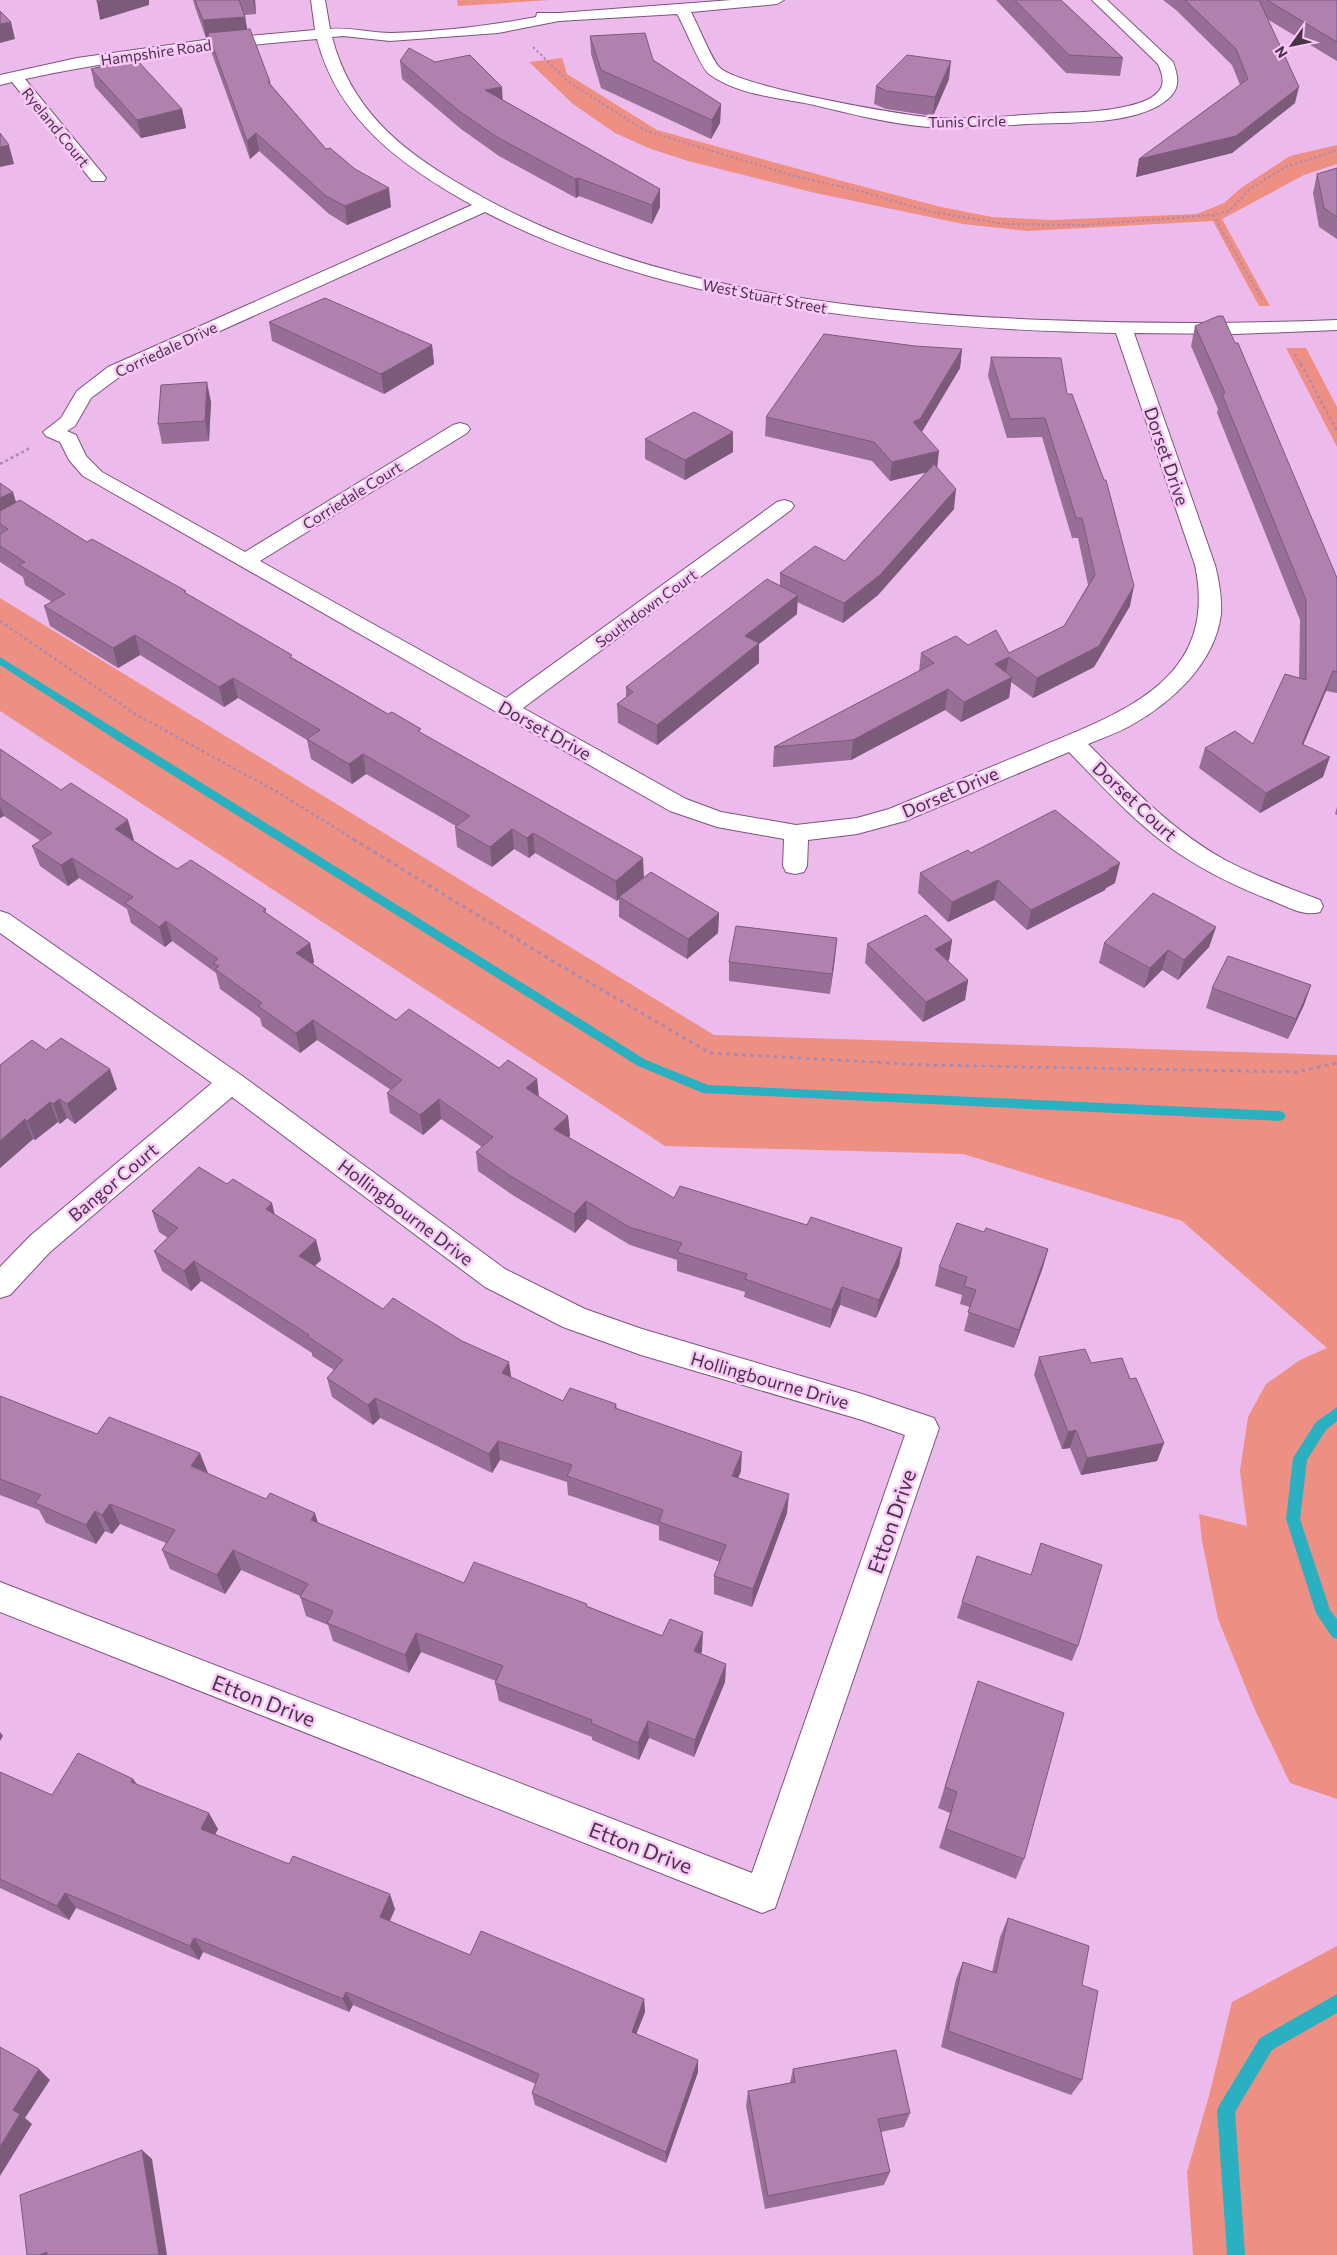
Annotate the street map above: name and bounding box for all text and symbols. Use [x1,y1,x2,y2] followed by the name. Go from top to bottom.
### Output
[1267,20,1317,70] north arrow
[99,35,213,69] street label: Hampshire Road
[1271,43,1291,61] text: N
[19,84,93,170] street label: Ryeland Court
[928,111,1006,131] street label: Tunis Circle
[701,275,829,317] street label: West Stuart Street
[112,317,220,380] street label: Corriedale Drive
[1140,404,1194,508] street label: Dorset Drive
[299,457,405,533] street label: Corriedale Court
[592,565,700,651] street label: Southdown Court
[495,695,595,765] street label: Dorset Drive
[1088,756,1182,846] street label: Dorset Court
[898,762,1002,822] street label: Dorset Drive
[64,1138,162,1226] street label: Bangor Court
[334,1154,478,1270] street label: Hollingbourne Drive
[688,1347,852,1413] street label: Hollingbourne Drive
[861,1466,921,1576] street label: Etton Drive
[209,1669,319,1731] street label: Etton Drive
[586,1816,696,1878] street label: Etton Drive

